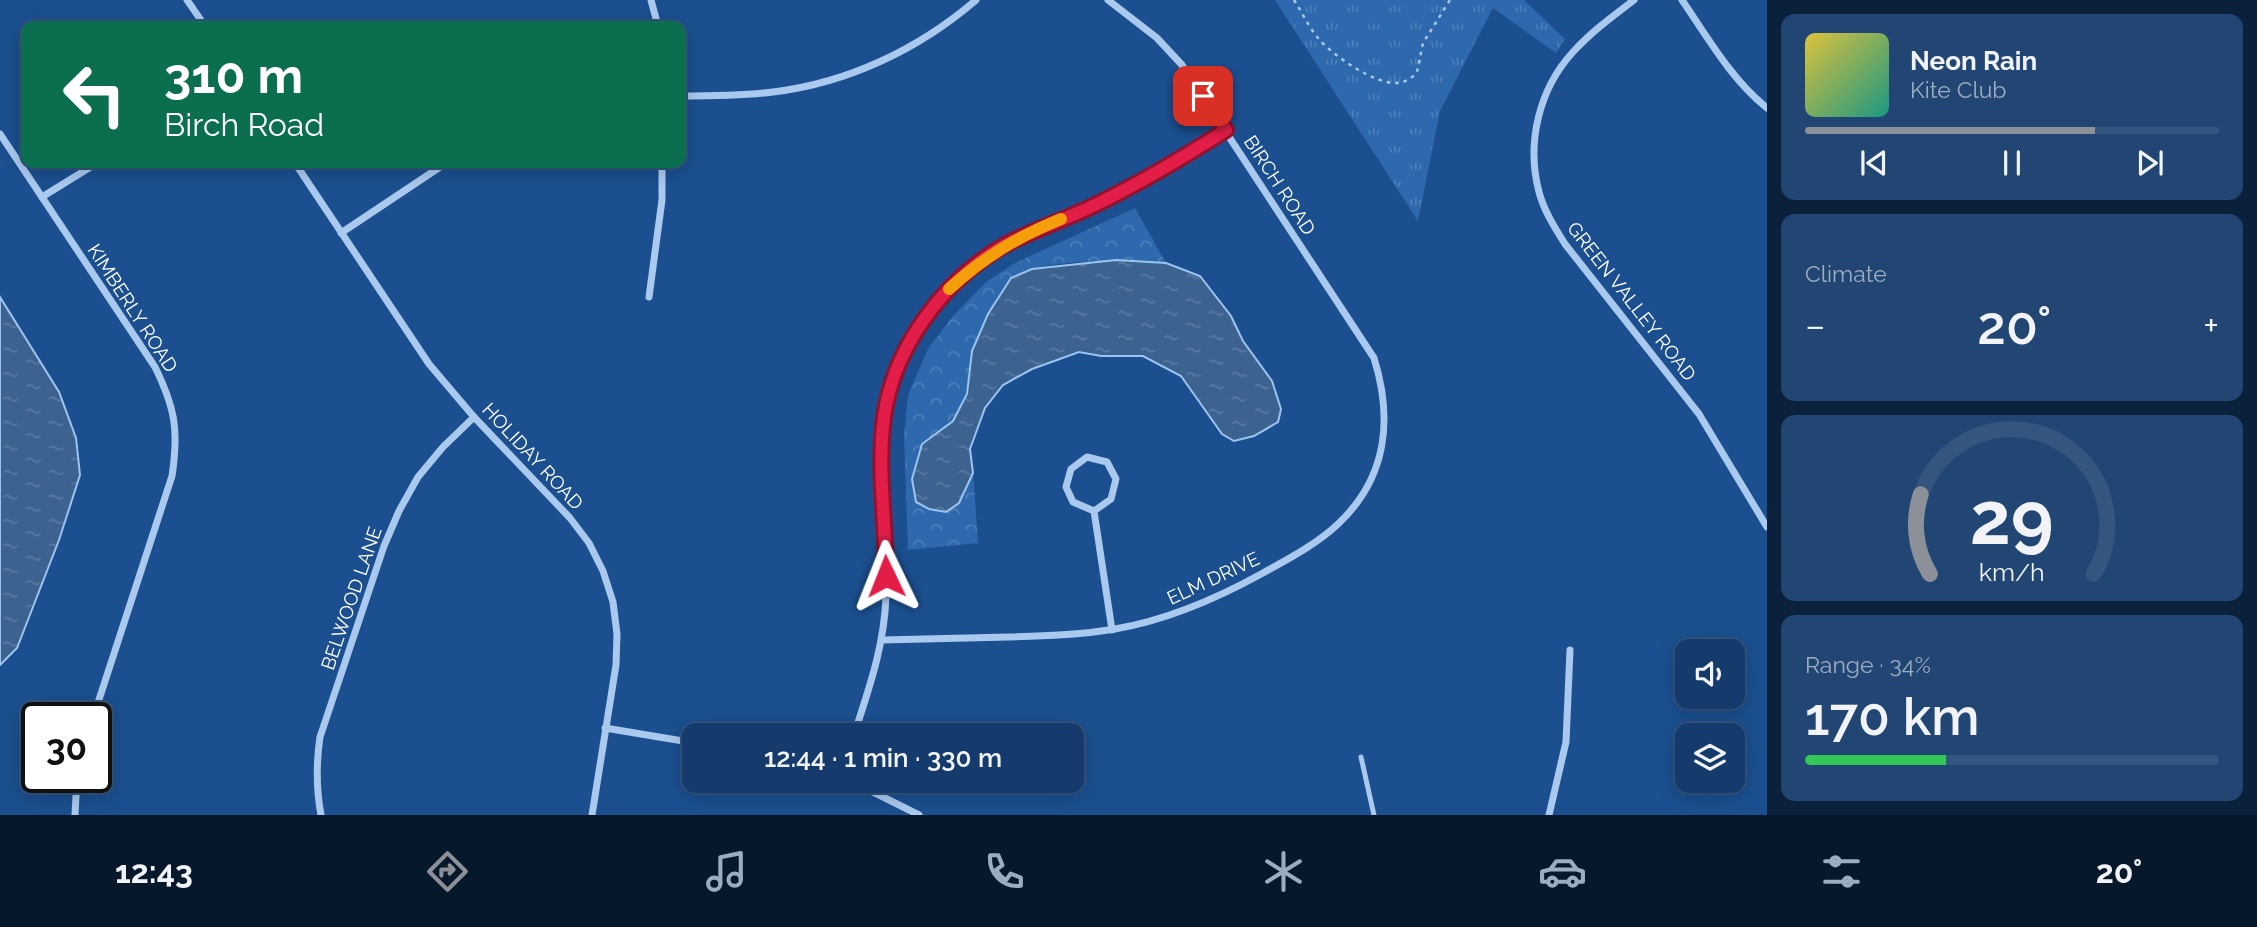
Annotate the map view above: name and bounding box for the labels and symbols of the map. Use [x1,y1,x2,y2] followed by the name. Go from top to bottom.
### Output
[1173,66,1233,126] pin
[1240,131,1320,239] street label: BIRCH ROAD
[1563,217,1701,385] street label: GREEN VALLEY ROAD
[83,240,183,376] street label: KIMBERLY ROAD
[478,398,588,514] street label: HOLIDAY ROAD
[316,524,386,672] street label: BELWOOD LANE
[849,539,923,613] position arrow
[1163,547,1263,609] street label: ELM DRIVE
[21,702,112,793] speed limit sign: 30

